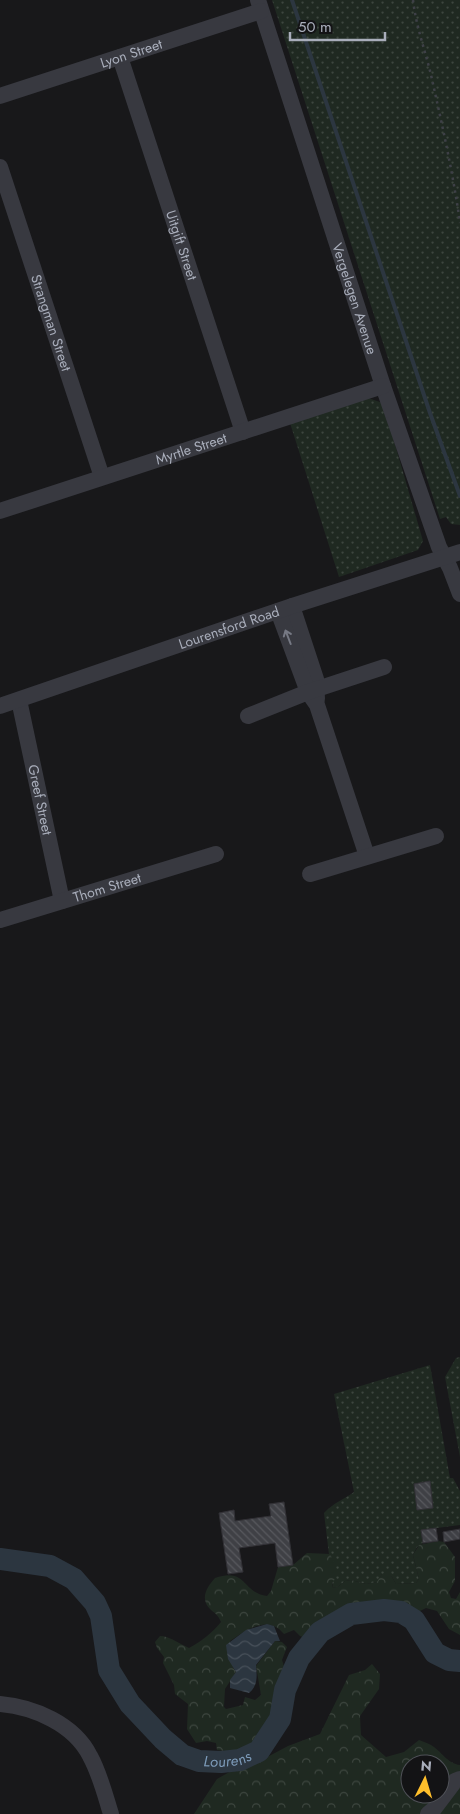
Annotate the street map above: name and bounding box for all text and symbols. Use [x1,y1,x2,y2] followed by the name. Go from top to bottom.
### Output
[290,10,385,42] scale bar
[298,16,332,38] text: 50 m
[98,34,165,73] street label: Lyon Street
[161,208,203,283] street label: Uitgift Street
[327,240,382,357] street label: Vergelegen Avenue
[26,272,77,374] street label: Strangman Street
[153,427,230,470] street label: Myrtle Street
[176,601,282,654] street label: Lourensford Road
[283,630,292,645] one-way arrow
[23,763,58,837] street label: Greef Street
[71,867,144,907] street label: Thom Street
[203,1745,255,1773] water label: Lourens
[400,1754,450,1804] north arrow
[420,1756,433,1776] text: N

